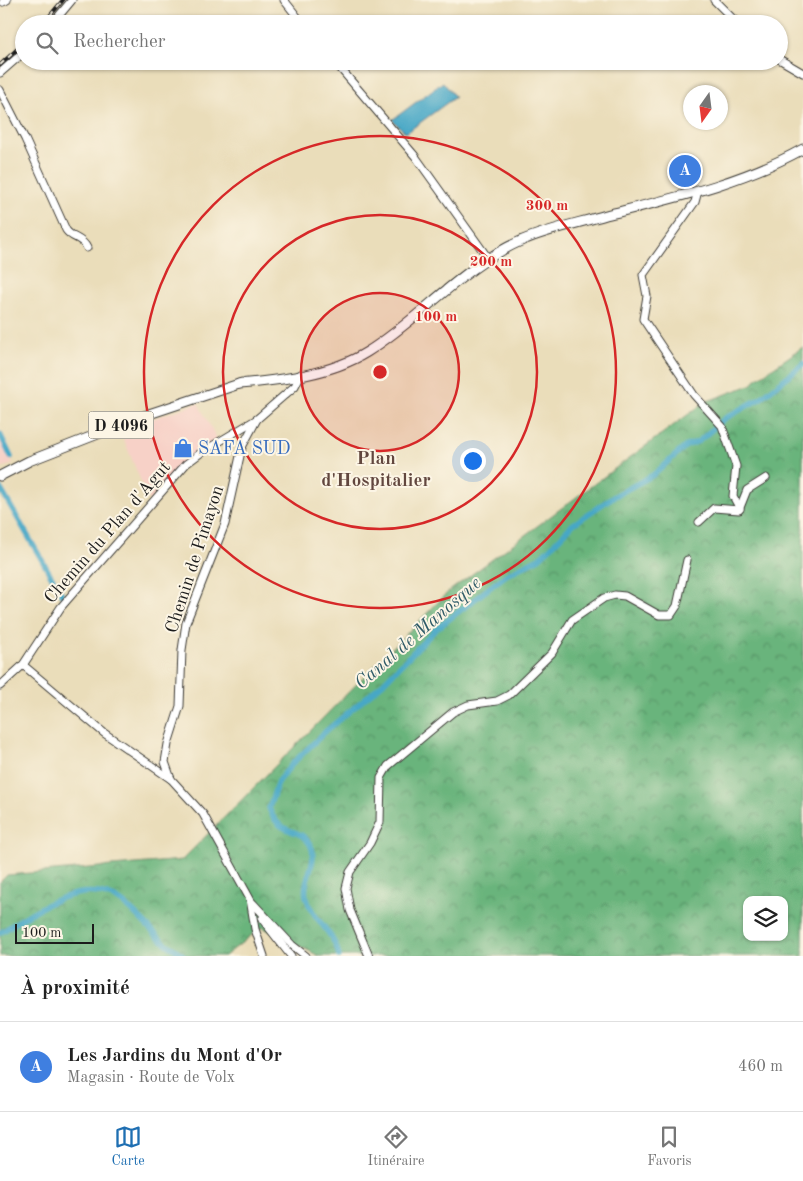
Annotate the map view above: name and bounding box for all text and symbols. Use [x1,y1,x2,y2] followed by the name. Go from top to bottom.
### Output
[15,15,788,70] search box
[33,29,61,57] icon: search
[73,33,166,52] text: Rechercher
[683,85,728,130] north arrow
[669,152,701,190] pin: A
[526,199,568,214] text: 300 m
[470,255,512,270] text: 200 m
[415,310,457,325] text: 100 m
[371,363,389,381] centre of rings
[88,412,154,438] road number: D 4096
[172,437,194,459] shop icon: SAFA SUD
[198,440,291,458] place label: SAFA SUD
[460,448,486,474] your location
[321,450,431,491] district label: Plan d'Hospitalier
[41,458,174,607] street label: Chemin du Plan d'Agut
[163,483,227,635] street label: Chemin de Pimayon
[352,574,486,694] water label: Canal de Manosque
[743,896,788,941] map controls
[743,896,788,941] button: layers
[15,921,94,944] scale bar
[22,926,61,940] text: 100 m
[20,978,130,999] text: À proximité
[67,1047,282,1066] text: Les Jardins du Mont d'Or
[30,1059,42,1075] text: A
[738,1059,783,1075] text: 460 m
[67,1070,235,1086] text: Magasin · Route de Volx
[111,1123,145,1170] tab: Carte
[368,1123,424,1170] tab: Itinéraire
[647,1123,692,1170] tab: Favoris

